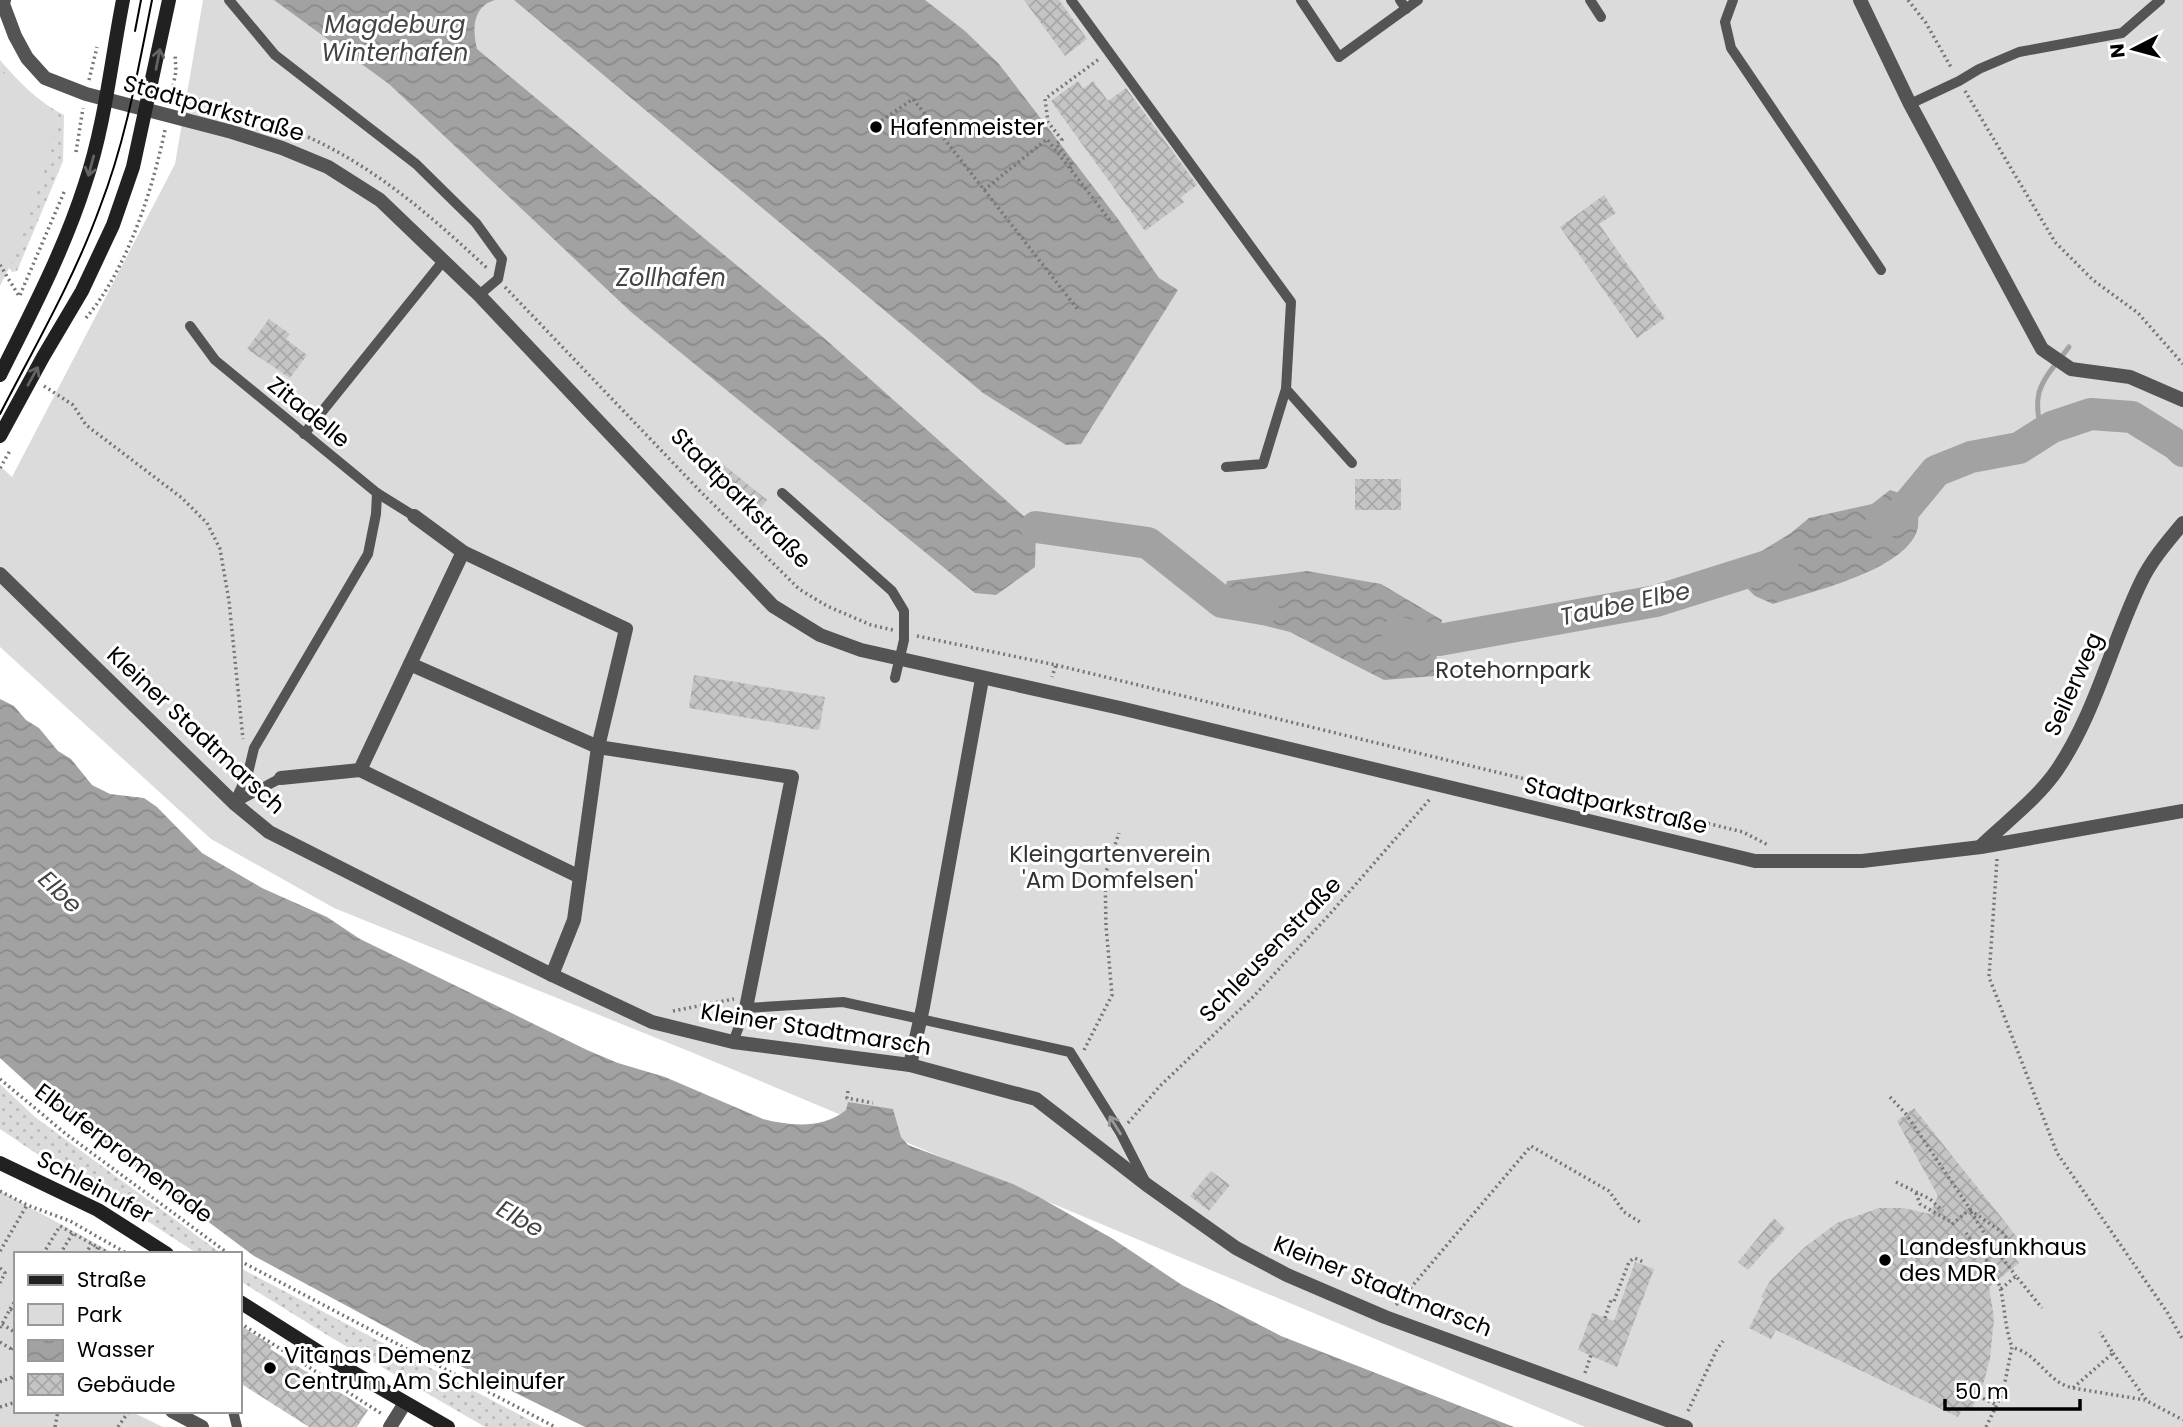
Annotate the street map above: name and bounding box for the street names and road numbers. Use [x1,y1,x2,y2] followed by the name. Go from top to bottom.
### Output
[120,67,308,149] street label: Stadtparkstraße
[261,369,357,455] street label: Zitadelle
[663,420,819,576] street label: Stadtparkstraße
[2036,627,2110,741] street label: Seilerweg
[100,639,292,821] street label: Kleiner Stadtmarsch
[1521,768,1711,842] street label: Stadtparkstraße
[1192,869,1348,1029] street label: Schleusenstraße
[698,995,934,1063] street label: Kleiner Stadtmarsch
[29,1076,219,1230] street label: Elbuferpromenade
[31,1143,159,1231] street label: Schleinufer
[1269,1228,1497,1344] street label: Kleiner Stadtmarsch

